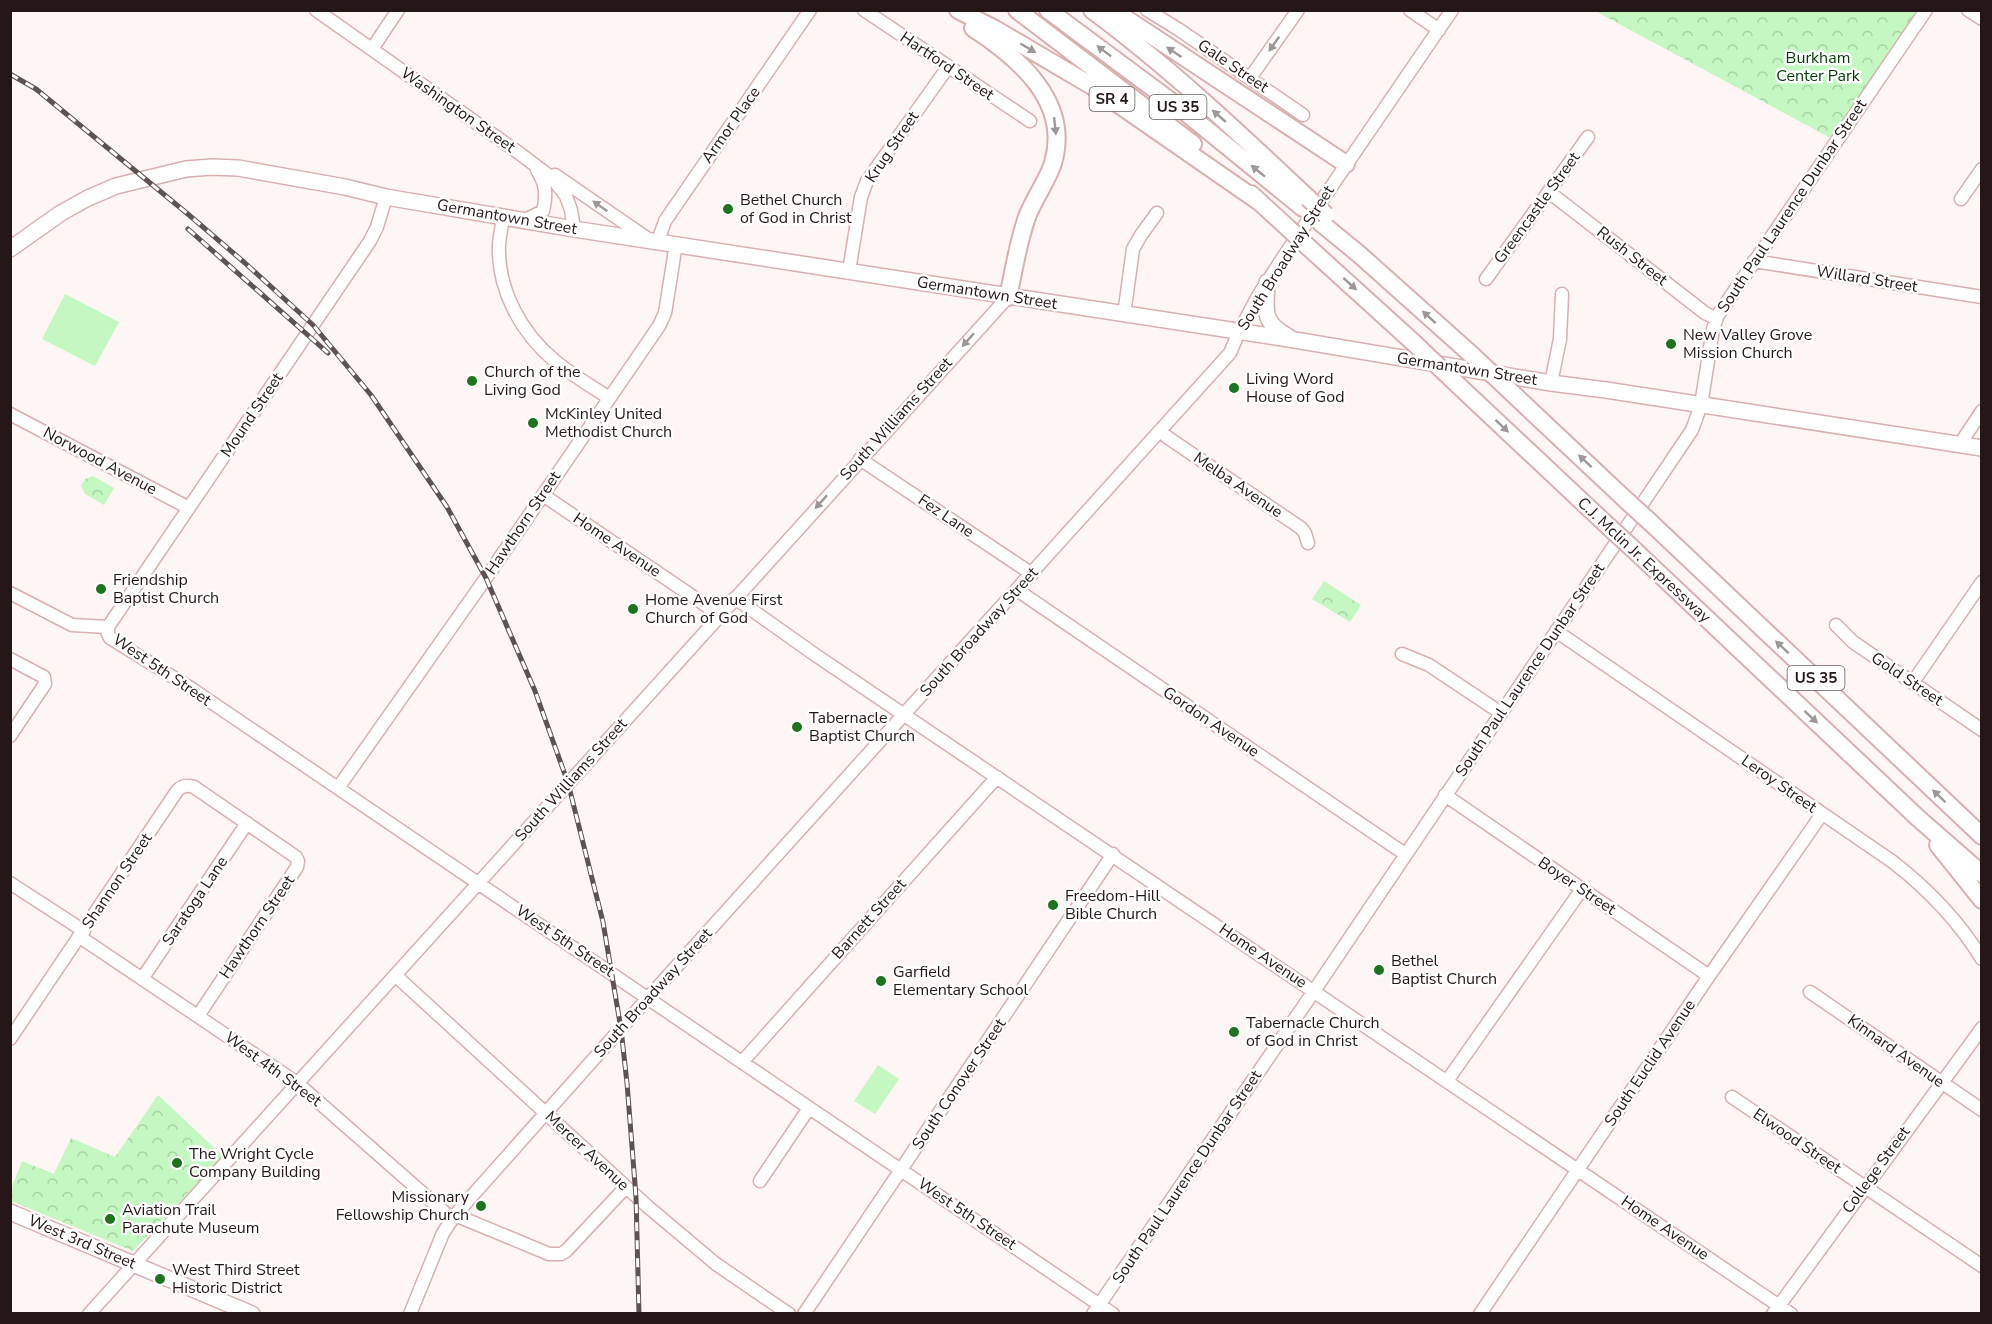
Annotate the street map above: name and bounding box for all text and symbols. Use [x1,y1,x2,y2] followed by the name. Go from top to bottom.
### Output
[896,26,999,106] street label: Hartford Street
[1193,34,1273,98] street label: Gale Street
[1269,36,1280,52] one-way arrow
[1020,43,1037,53] one-way arrow
[1097,45,1113,57] one-way arrow
[1166,46,1183,57] one-way arrow
[1776,47,1861,87] park label: Burkham Center Park
[396,62,520,158] street label: Washington Street
[696,82,766,168] street label: Armor Place
[1090,87,1134,111] road number: SR 4
[1150,95,1206,119] road number: US 35
[1712,95,1872,317] street label: South Paul Laurence Dunbar Street
[860,107,924,187] street label: Krug Street
[1212,110,1227,123] one-way arrow
[1051,117,1060,136] one-way arrow
[1489,147,1585,268] street label: Greencastle Street
[1250,166,1265,178] one-way arrow
[1232,181,1340,335] street label: South Broadway Street
[740,189,852,229] place label: Bethel Church of God in Christ
[435,194,579,240] street label: Germantown Street
[593,200,609,212] one-way arrow
[721,202,735,216] marker: Bethel Church of God in Christ
[1592,221,1672,291] street label: Rush Street
[1815,260,1919,298] street label: Willard Street
[915,271,1059,315] street label: Germantown Street
[1342,277,1357,290] one-way arrow
[1422,310,1437,324] one-way arrow
[1683,324,1812,364] place label: New Valley Grove Mission Church
[962,332,975,347] one-way arrow
[1664,337,1678,351] marker: New Valley Grove Mission Church
[1395,347,1539,391] street label: Germantown Street
[835,352,958,485] street label: South Williams Street
[484,361,581,401] place label: Church of the Living God
[216,368,289,462] street label: Mound Street
[1246,368,1344,408] place label: Living Word House of God
[465,374,479,388] marker: Church of the Living God
[1227,381,1241,395] marker: Living Word House of God
[545,403,672,443] place label: McKinley United Methodist Church
[526,416,540,430] marker: McKinley United Methodist Church
[1494,419,1509,432] one-way arrow
[39,422,161,500] street label: Norwood Avenue
[1189,447,1287,523] street label: Melba Avenue
[1577,454,1592,468] one-way arrow
[480,467,566,579] street label: Hawthorn Street
[914,489,978,543] street label: Fez Lane
[1572,492,1716,628] street label: C.J. Mclin Jr. Expressway
[814,495,828,510] one-way arrow
[569,507,665,583] street label: Home Avenue
[1450,559,1610,781] street label: South Paul Laurence Dunbar Street
[915,562,1043,702] street label: South Broadway Street
[113,569,219,609] place label: Friendship Baptist Church
[94,582,108,596] marker: Friendship Baptist Church
[645,589,783,629] place label: Home Avenue First Church of God
[626,602,640,616] marker: Home Avenue First Church of God
[108,629,216,711] street label: West 5th Street
[1775,640,1790,654] one-way arrow
[1867,647,1948,711] street label: Gold Street
[1788,666,1844,690] road number: US 35
[1158,682,1264,762] street label: Gordon Avenue
[809,707,915,747] place label: Tabernacle Baptist Church
[1804,709,1818,723] one-way arrow
[510,713,633,846] street label: South Williams Street
[790,720,804,734] marker: Tabernacle Baptist Church
[1737,750,1821,818] street label: Leroy Street
[1931,789,1946,803] one-way arrow
[77,828,157,933] street label: Shannon Street
[157,852,233,950] street label: Saratoga Lane
[1534,852,1621,920] street label: Boyer Street
[214,871,300,983] street label: Hawthorn Street
[827,874,911,964] street label: Barnett Street
[1065,885,1161,925] place label: Freedom-Hill Bible Church
[1046,898,1060,912] marker: Freedom-Hill Bible Church
[511,900,619,982] street label: West 5th Street
[1215,918,1311,994] street label: Home Avenue
[589,923,717,1063] street label: South Broadway Street
[1391,950,1497,990] place label: Bethel Baptist Church
[893,961,1029,1001] place label: Garfield Elementary School
[1372,963,1386,977] marker: Bethel Baptist Church
[874,974,888,988] marker: Garfield Elementary School
[1599,995,1701,1131] street label: South Euclid Avenue
[1843,1009,1949,1093] street label: Kinnard Avenue
[1246,1012,1380,1052] place label: Tabernacle Church of God in Christ
[907,1014,1011,1154] street label: South Conover Street
[1227,1025,1241,1039] marker: Tabernacle Church of God in Christ
[220,1026,326,1112] street label: West 4th Street
[1107,1066,1267,1288] street label: South Paul Laurence Dunbar Street
[1749,1103,1846,1179] street label: Elwood Street
[540,1106,634,1196] street label: Mercer Avenue
[1837,1122,1915,1218] street label: College Street
[189,1143,321,1183] place label: The Wright Cycle Company Building
[170,1156,184,1170] marker: The Wright Cycle Company Building
[913,1173,1021,1255] street label: West 5th Street
[336,1186,470,1226] place label: Missionary Fellowship Church
[1617,1190,1713,1266] street label: Home Avenue
[122,1199,260,1239] place label: Aviation Trail Parachute Museum
[474,1199,488,1213] marker: Missionary Fellowship Church
[25,1209,140,1275] street label: West 3rd Street
[103,1212,117,1226] marker: Aviation Trail Parachute Museum
[172,1259,300,1299] place label: West Third Street Historic District
[153,1272,167,1286] marker: West Third Street Historic District

